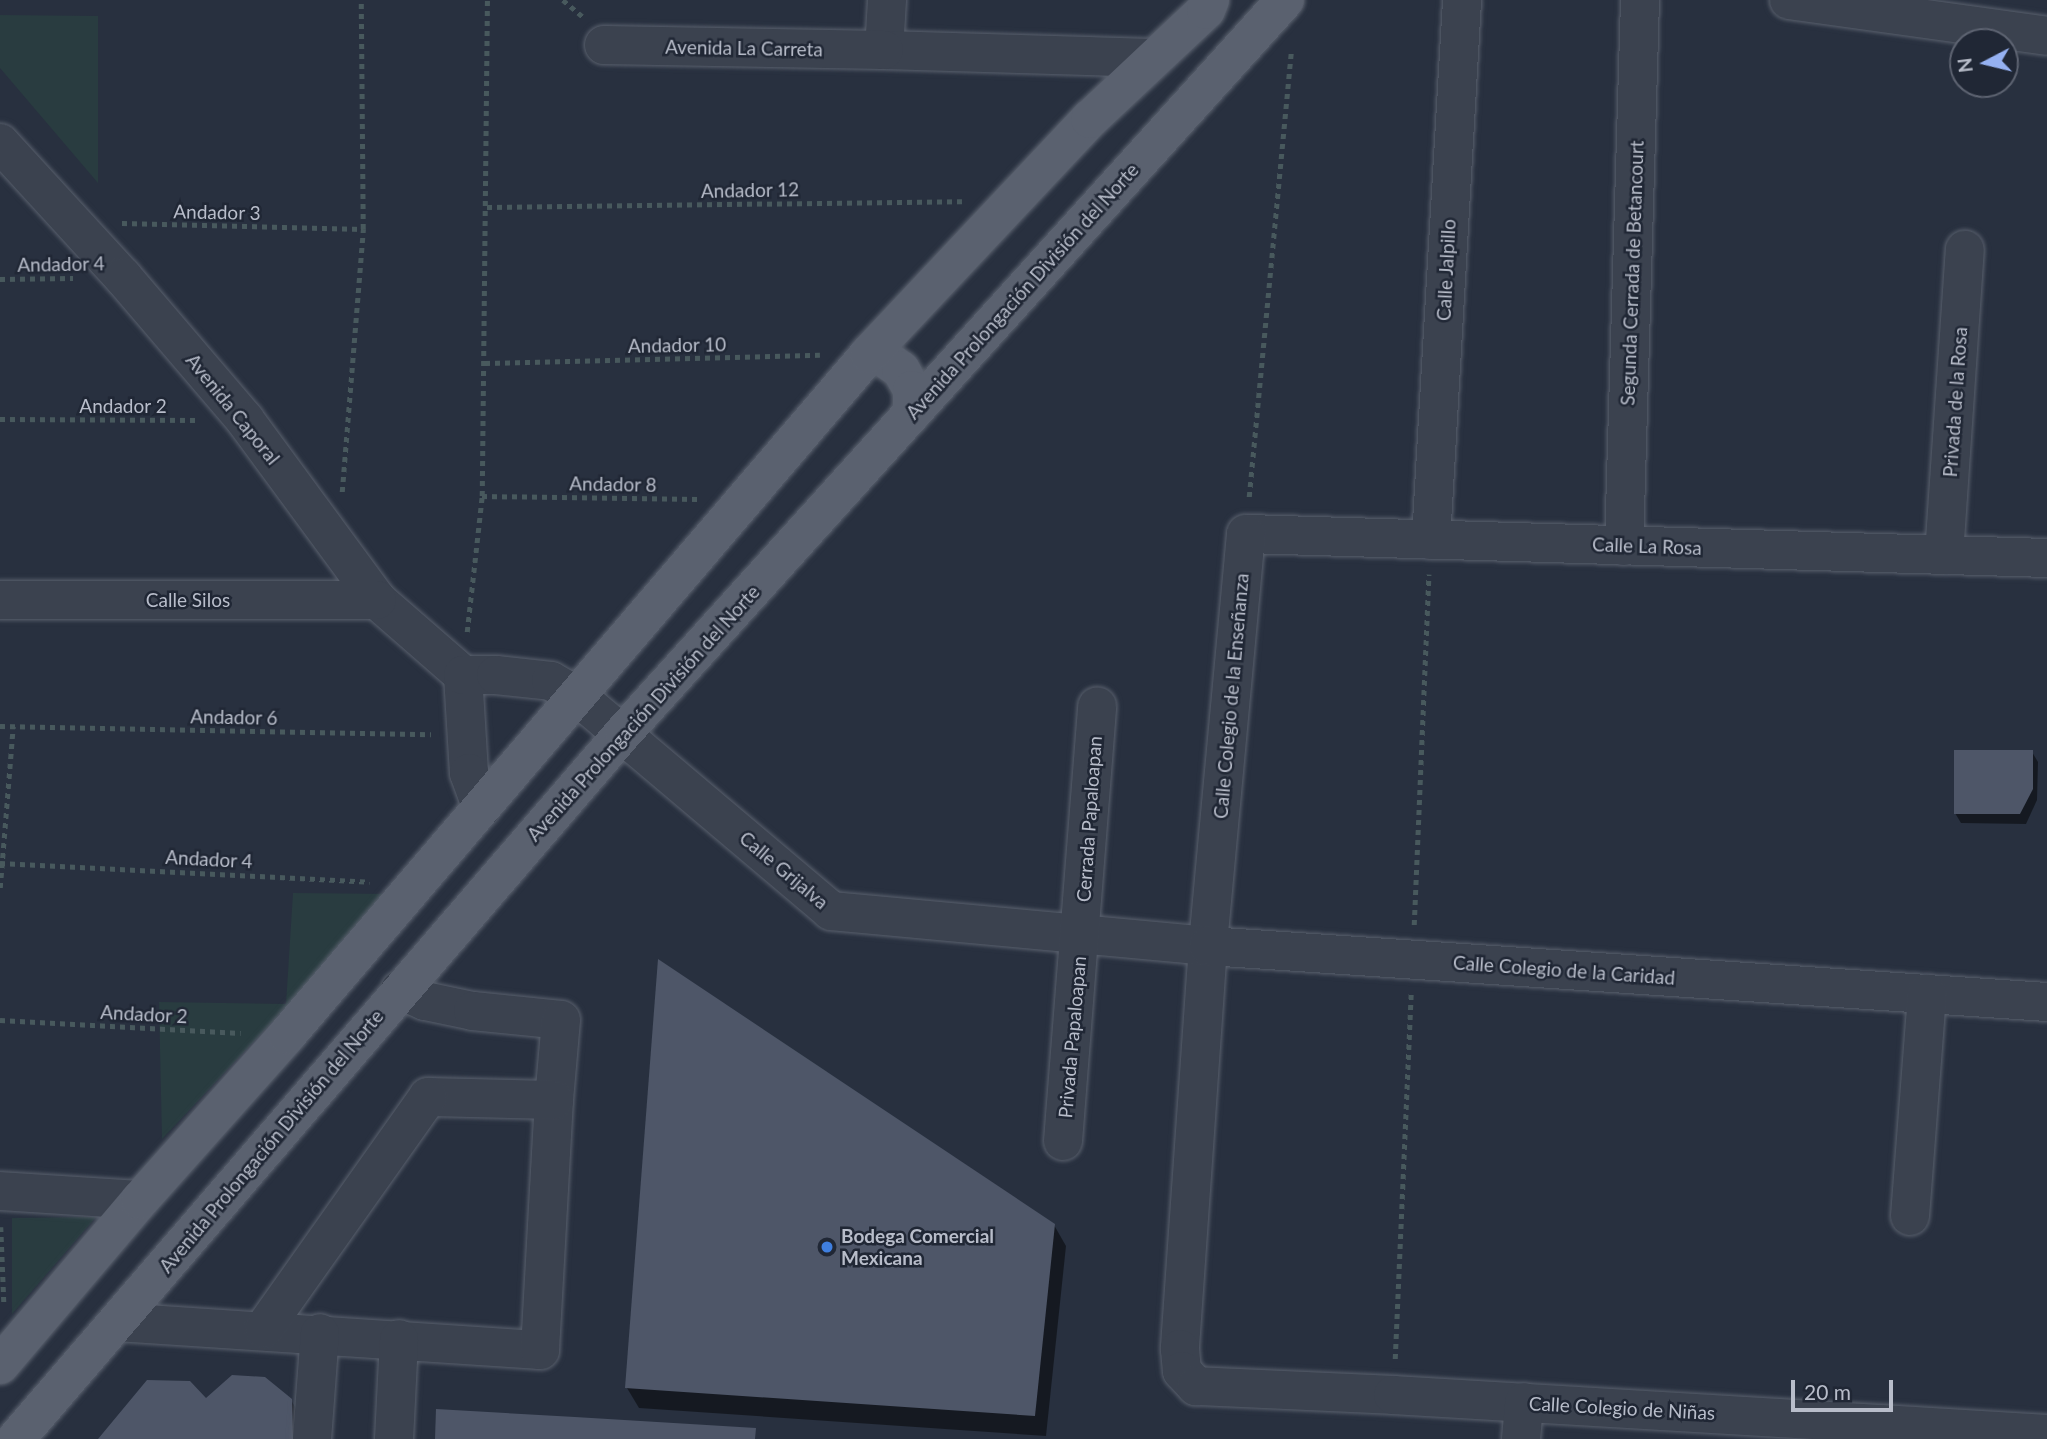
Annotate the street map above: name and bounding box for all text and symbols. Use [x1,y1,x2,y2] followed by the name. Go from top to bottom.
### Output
[1949,28,2019,98] north arrow
[665,35,823,61] street label: Avenida La Carreta
[1952,57,1977,74] text: N
[1616,140,1648,406] street label: Segunda Cerrada de Betancourt
[901,158,1143,424] street label: Avenida Prolongación División del Norte
[700,178,800,202] street label: Andador 12
[173,200,261,224] street label: Andador 3
[1432,218,1460,322] street label: Calle Jalpillo
[17,252,105,276] street label: Andador 4
[1938,326,1972,478] street label: Privada de la Rosa
[627,333,727,357] street label: Andador 10
[181,349,285,469] street label: Avenida Caporal
[79,395,167,417] street label: Andador 2
[569,472,657,496] street label: Andador 8
[1592,533,1702,559] street label: Calle La Rosa
[1209,572,1253,820] street label: Calle Colegio de la Enseñanza
[522,580,764,846] street label: Avenida Prolongación División del Norte
[146,589,230,611] street label: Calle Silos
[190,705,278,729] street label: Andador 6
[1072,735,1106,903] street label: Cerrada Papaloapan
[735,826,833,914] street label: Calle Grijalva
[165,845,253,873] street label: Andador 4
[1452,951,1676,989] street label: Calle Colegio de la Caridad
[1054,955,1090,1119] street label: Privada Papaloapan
[100,1000,188,1028] street label: Andador 2
[154,1005,388,1277] street label: Avenida Prolongación División del Norte
[841,1225,994,1269] place label: Bodega Comercial Mexicana
[819,1239,835,1255] marker: Bodega Comercial Mexicana
[1795,1366,1896,1410] scale bar
[1804,1379,1851,1404] text: 20 m
[1528,1392,1716,1424] street label: Calle Colegio de Niñas

